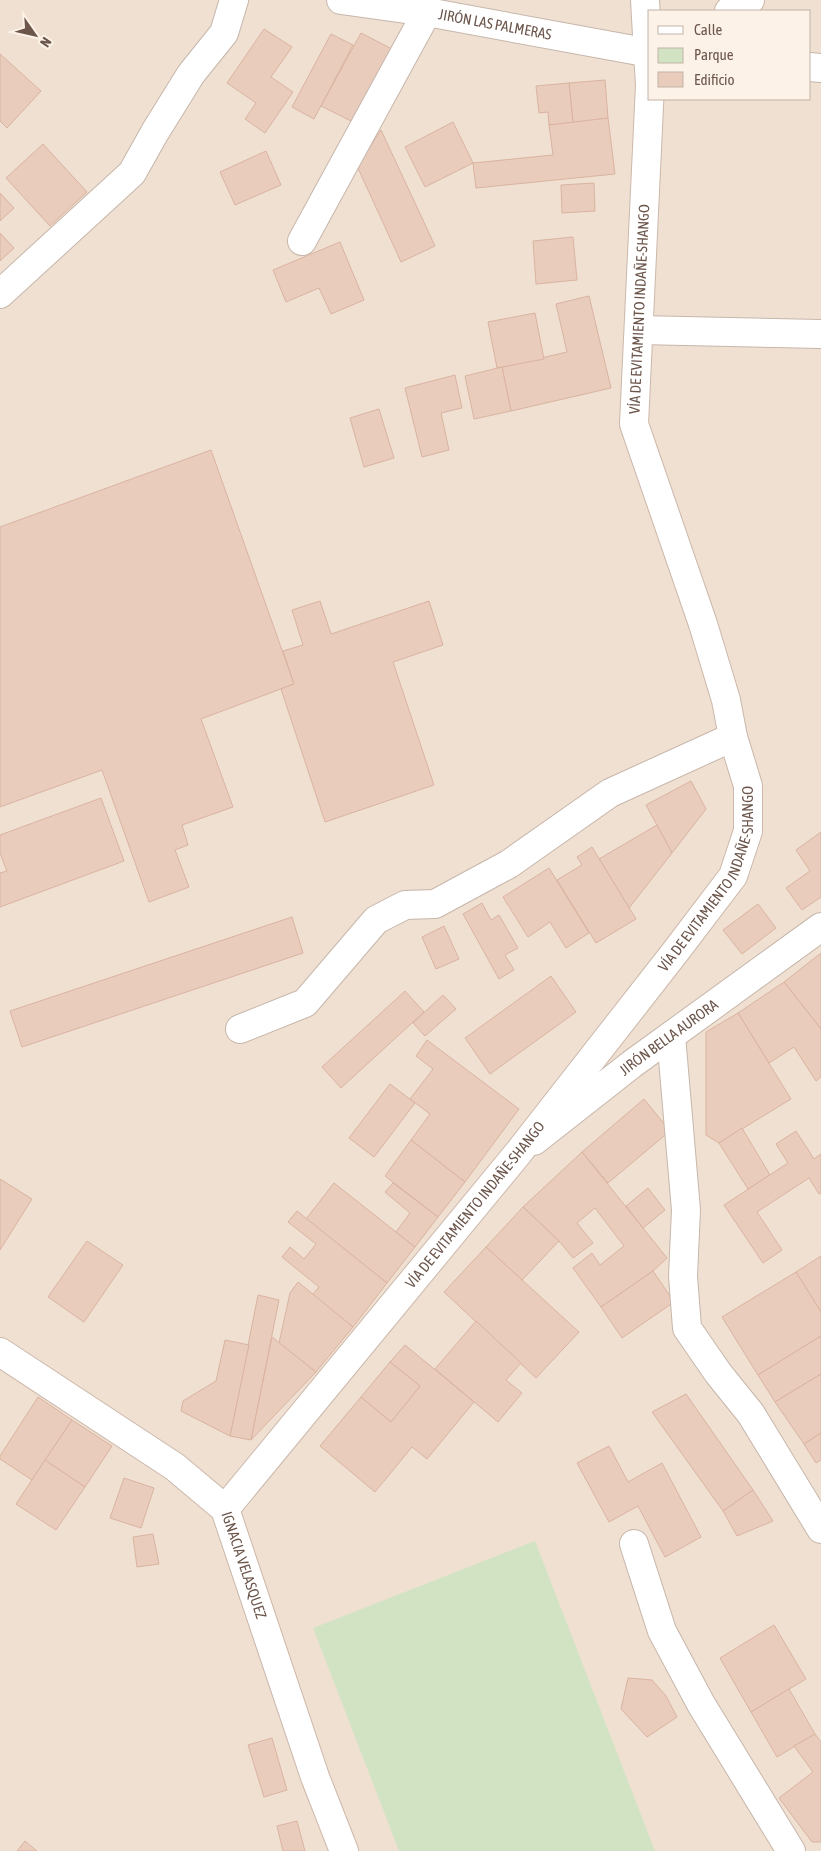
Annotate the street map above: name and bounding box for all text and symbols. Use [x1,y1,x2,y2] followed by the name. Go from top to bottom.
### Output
[437,5,553,43] street label: JIRÓN LAS PALMERAS
[10,10,60,60] north arrow
[648,10,811,100] legend
[694,21,723,38] text: Calle
[37,34,55,50] text: N
[694,46,734,63] text: Parque
[694,71,735,88] text: Edificio
[625,204,652,414] street label: VÍA DE EVITAMIENTO INDAÑE-SHANGO
[654,786,756,975] street label: VÍA DE EVITAMIENTO INDAÑE-SHANGO
[616,995,722,1079] street label: JIRÓN BELLA AURORA
[402,1117,548,1291] street label: VÍA DE EVITAMIENTO INDAÑE-SHANGO
[218,1509,270,1621] street label: IGNACIA VELASQUEZ

